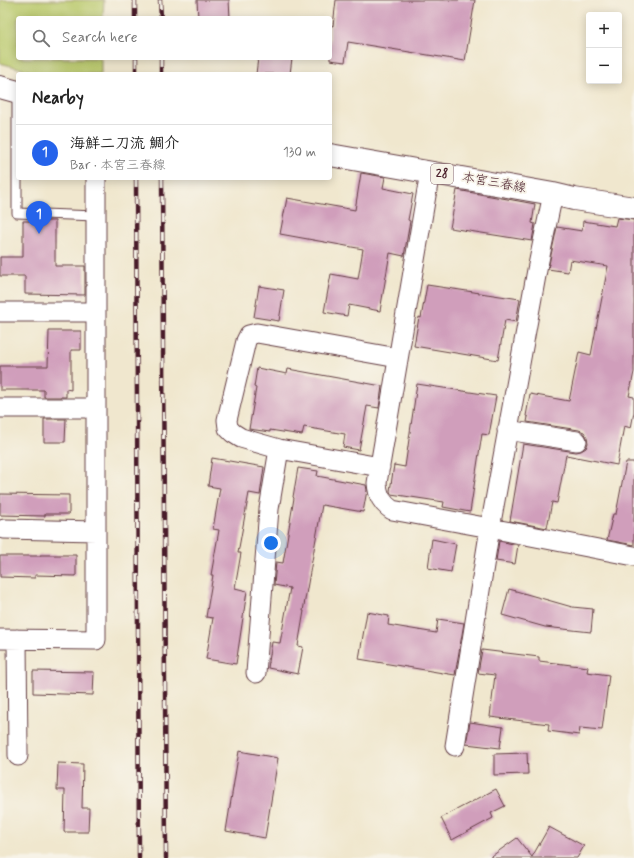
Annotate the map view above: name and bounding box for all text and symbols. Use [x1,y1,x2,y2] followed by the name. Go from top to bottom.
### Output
[586,12,622,84] map controls
[586,12,622,48] button: +
[16,16,332,60] search box
[30,27,52,49] icon: search
[62,28,138,48] text: Search here
[586,48,622,84] button: −
[32,87,84,109] text: Nearby
[70,134,179,154] text: 海鮮二刀流 鯛介
[42,144,48,161] text: 1
[283,144,316,161] text: 130 m
[70,157,165,174] text: Bar · 本宮三春線
[431,164,453,184] road number: 28
[461,169,528,197] street label: 本宮三春線
[26,201,52,234] pin: 1
[261,533,281,553] your location

